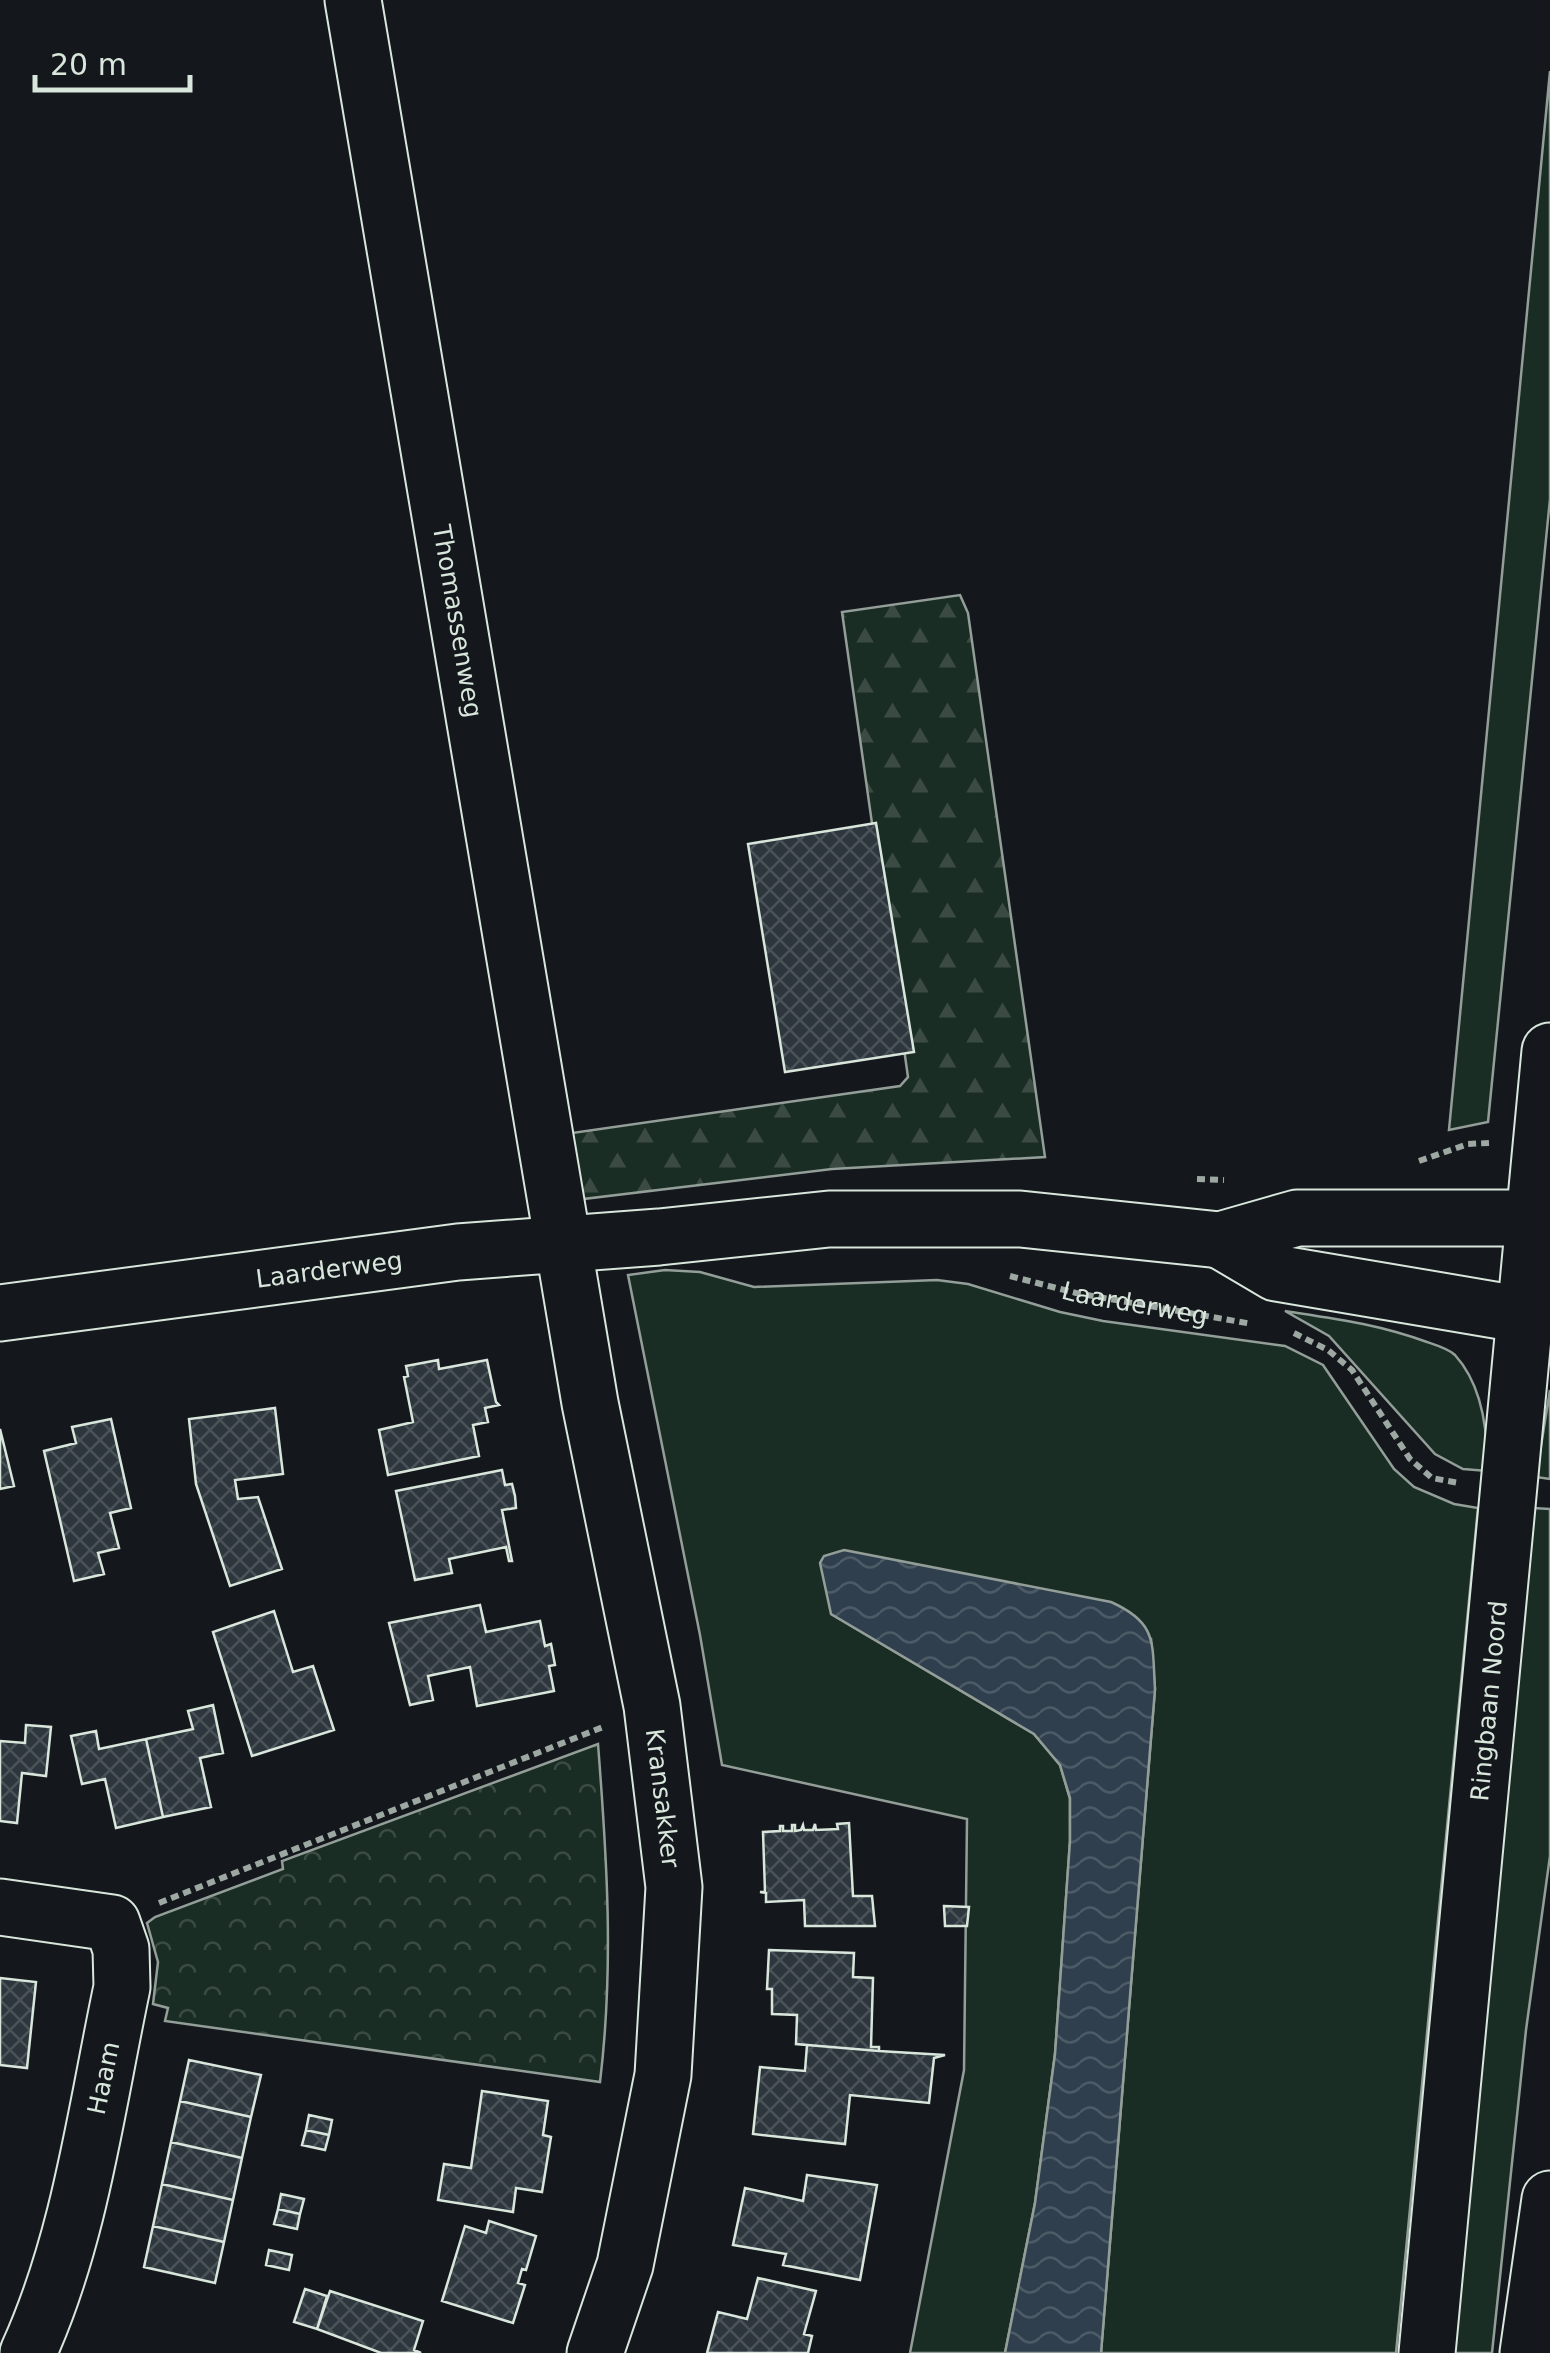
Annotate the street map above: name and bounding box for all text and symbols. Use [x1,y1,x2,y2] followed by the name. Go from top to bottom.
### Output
[35,30,190,92] scale bar
[50,47,127,82] text: 20 m
[427,522,488,720] street label: Thomassenweg
[254,1246,404,1294] street label: Laarderweg
[1059,1276,1210,1331] street label: Laarderweg
[1465,1599,1513,1803] street label: Ringbaan Noord
[640,1727,686,1870] street label: Kransakker
[82,2039,125,2117] street label: Haam

